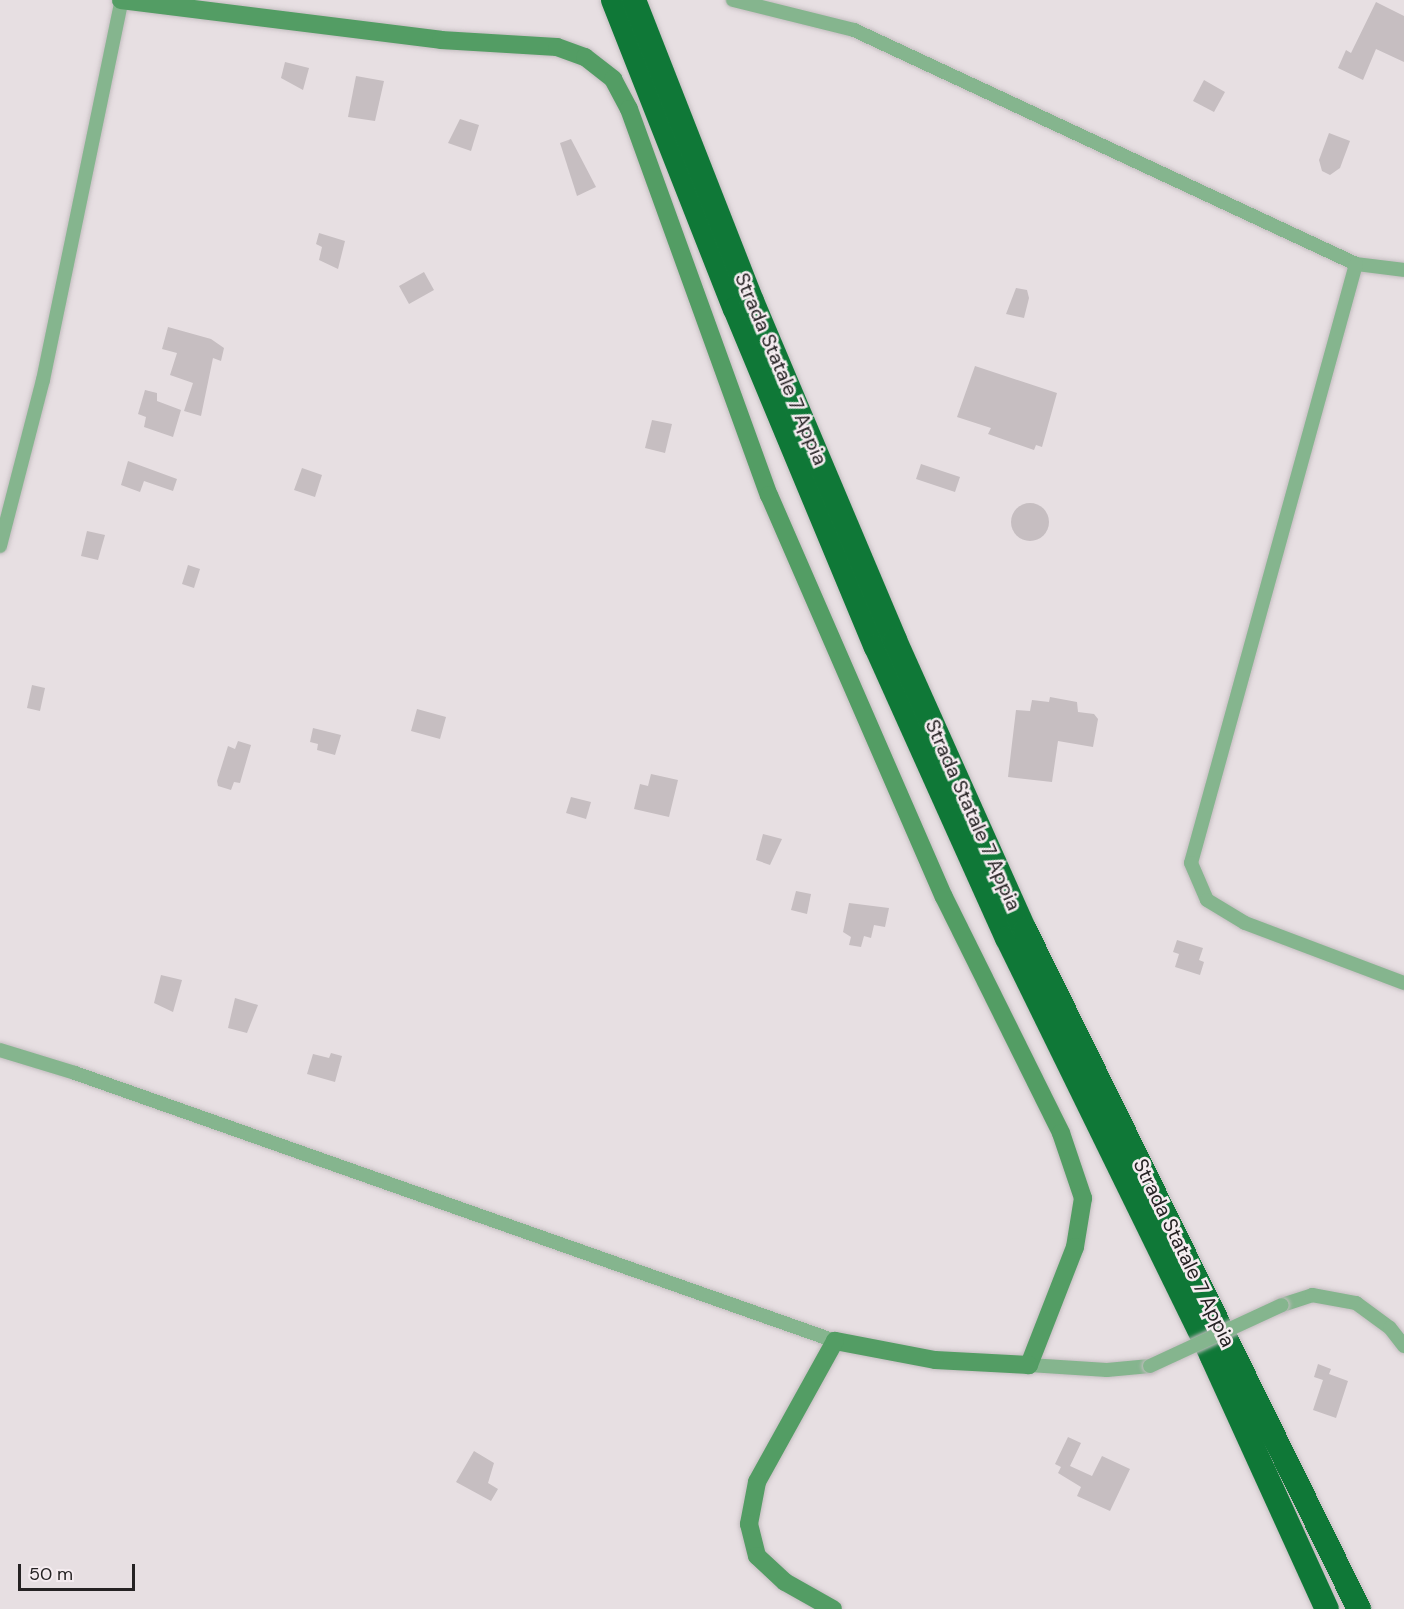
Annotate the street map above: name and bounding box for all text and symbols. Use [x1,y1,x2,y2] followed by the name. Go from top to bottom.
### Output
[730,269,832,469] street label: Strada Statale 7 Appia
[920,716,1026,914] street label: Strada Statale 7 Appia
[1128,1155,1240,1351] street label: Strada Statale 7 Appia
[21,1552,138,1590] scale bar
[29,1562,73,1586] text: 50 m

